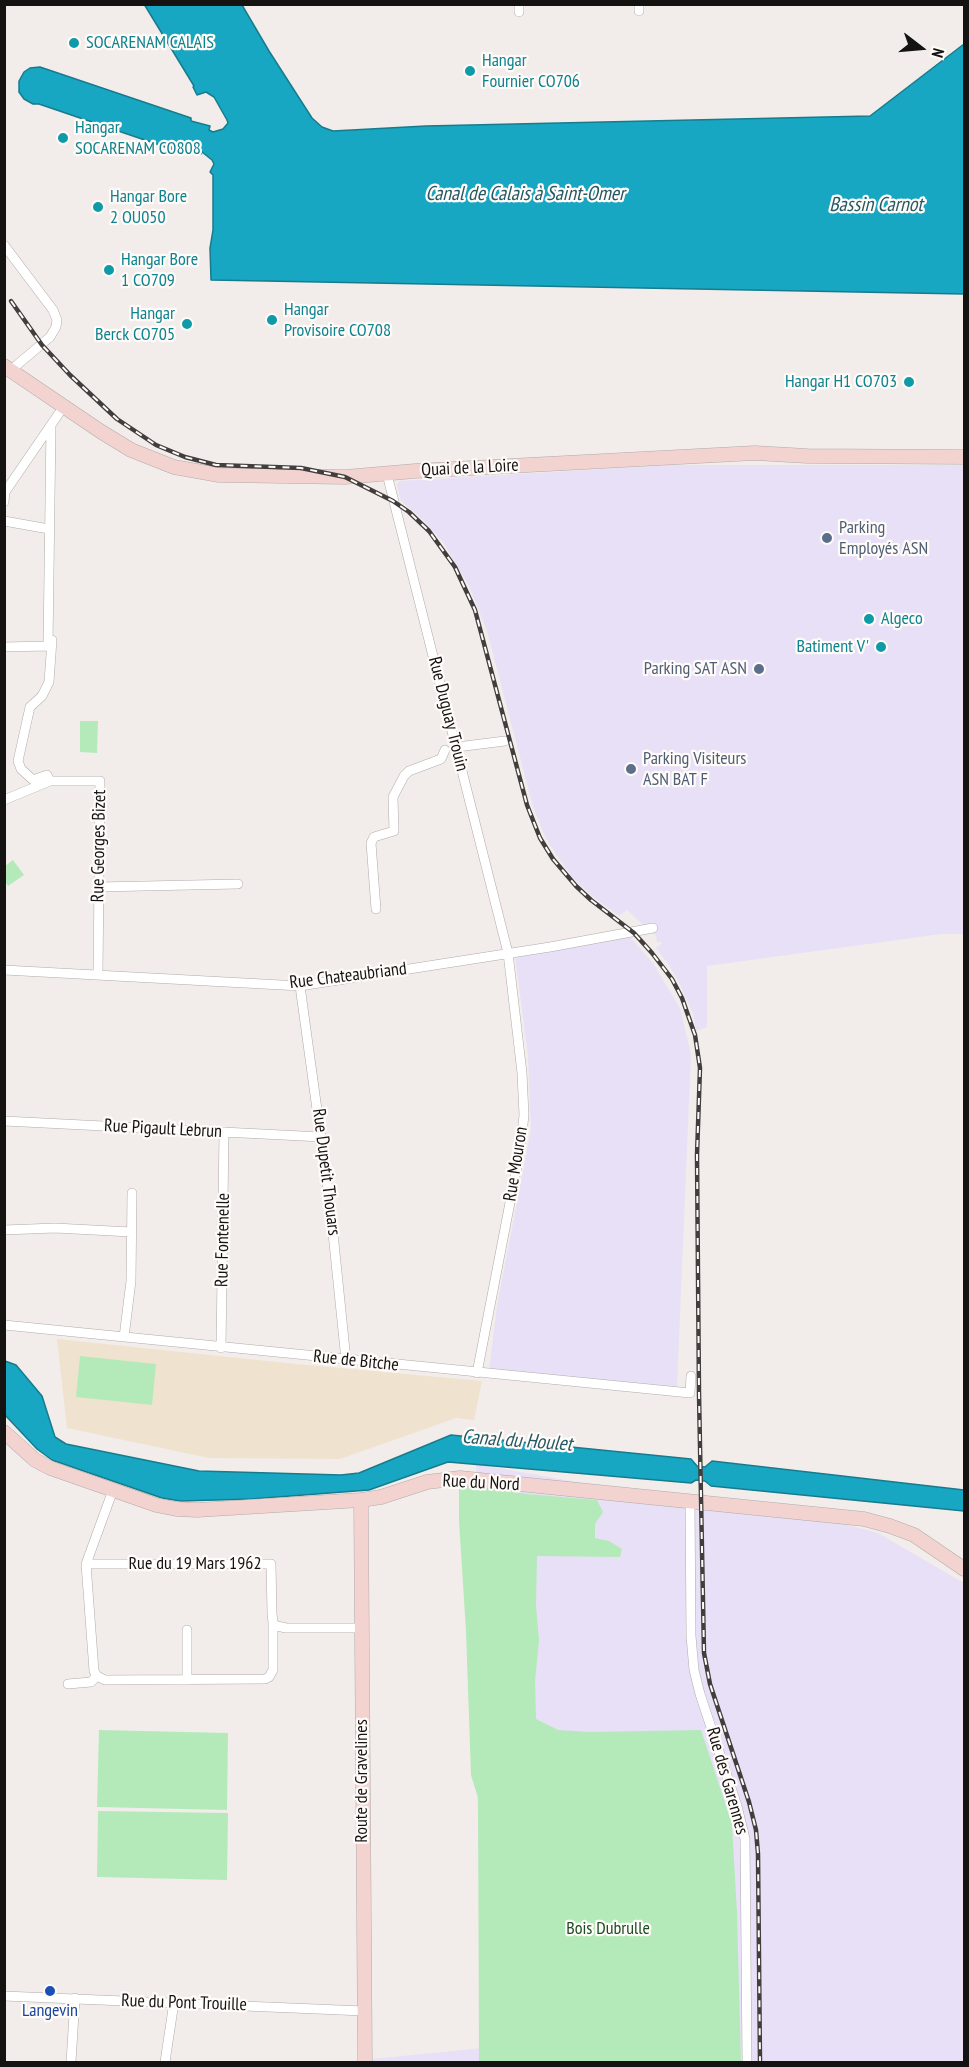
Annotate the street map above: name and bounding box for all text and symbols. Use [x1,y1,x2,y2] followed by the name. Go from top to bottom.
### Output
[891,18,951,78] north arrow
[86,32,214,54] place label: SOCARENAM CALAIS
[67,36,81,50] marker: SOCARENAM CALAIS
[928,46,949,60] text: N
[482,50,580,92] place label: Hangar Fournier CO706
[463,64,477,78] marker: Hangar Fournier CO706
[75,117,201,160] place label: Hangar SOCARENAM CO808
[56,131,70,145] marker: Hangar SOCARENAM CO808
[425,182,625,206] water label: Canal de Calais à Saint-Omer
[110,186,187,228] place label: Hangar Bore 2 OU050
[829,193,923,217] water label: Bassin Carnot
[91,200,105,214] marker: Hangar Bore 2 OU050
[121,249,198,292] place label: Hangar Bore 1 CO709
[102,263,116,277] marker: Hangar Bore 1 CO709
[284,299,391,342] place label: Hangar Provisoire CO708
[95,303,175,346] place label: Hangar Berck CO705
[265,313,279,327] marker: Hangar Provisoire CO708
[180,317,194,331] marker: Hangar Berck CO705
[785,371,897,393] place label: Hangar H1 CO703
[902,375,916,389] marker: Hangar H1 CO703
[421,455,519,481] street label: Quai de la Loire
[839,517,928,560] place label: Parking Employés ASN
[820,531,834,545] marker: Parking Employés ASN
[881,608,923,630] place label: Algeco
[862,612,876,626] marker: Algeco
[796,636,869,658] place label: Batiment V'
[874,640,888,654] marker: Batiment V'
[423,655,473,773] street label: Rue Duguay Trouin
[644,658,747,680] place label: Parking SAT ASN
[752,662,766,676] marker: Parking SAT ASN
[643,748,746,790] place label: Parking Visiteurs ASN BAT F
[624,762,638,776] marker: Parking Visiteurs ASN BAT F
[87,789,111,903] street label: Rue Georges Bizet
[288,958,408,994] street label: Rue Chateaubriand
[308,1107,344,1237] street label: Rue Dupetit Thouars
[103,1115,223,1143] street label: Rue Pigault Lebrun
[499,1125,533,1203] street label: Rue Mouron
[211,1193,235,1287] street label: Rue Fontenelle
[312,1346,400,1376] street label: Rue de Bitche
[461,1425,573,1457] water label: Canal du Houlet
[442,1470,520,1496] street label: Rue du Nord
[128,1553,262,1575] street label: Rue du 19 Mars 1962
[351,1719,373,1843] street label: Route de Gravelines
[701,1725,753,1837] street label: Rue des Garennes
[566,1918,650,1940] park label: Bois Dubrulle
[43,1984,57,1998] marker: Langevin
[121,1990,247,2016] street label: Rue du Pont Trouille
[22,2000,78,2022] place label: Langevin

